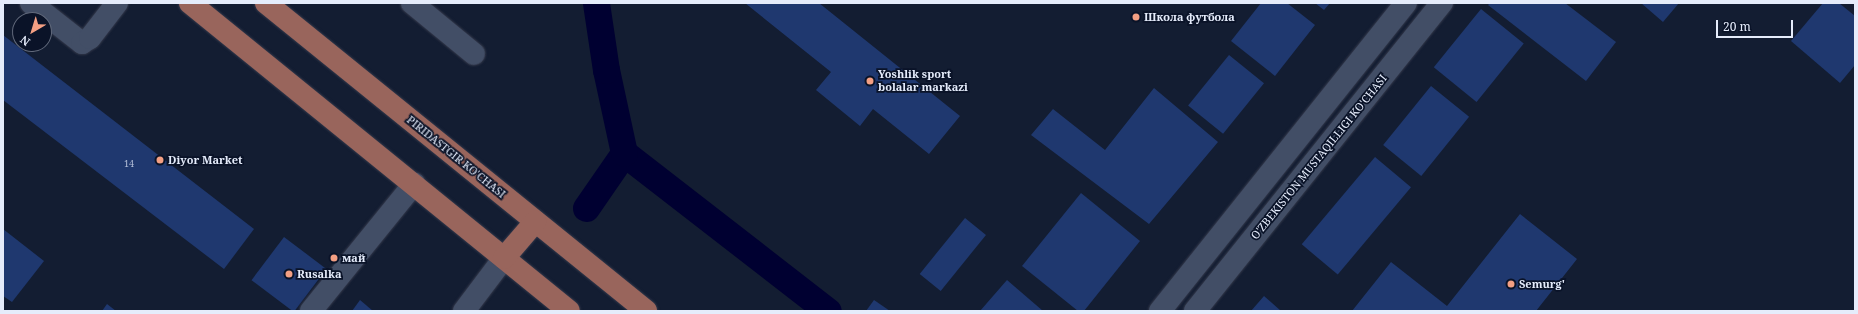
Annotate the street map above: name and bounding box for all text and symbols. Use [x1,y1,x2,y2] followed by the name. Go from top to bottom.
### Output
[1144,10,1235,24] place label: Школа футбола
[12,12,52,52] north arrow
[1131,12,1141,22] marker: Школа футбола
[1718,12,1795,38] scale bar
[1723,18,1751,35] text: 20 m
[17,32,33,50] text: N
[878,68,968,94] place label: Yoshlik sport bolalar markazi
[1248,72,1390,242] street label: O'ZBEKISTON MUSTAQILLIGI KO'CHASI
[865,76,875,86] marker: Yoshlik sport bolalar markazi
[404,113,508,201] street label: PIRIDASTGIR KO'CHASI
[168,153,242,167] place label: Diyor Market
[155,155,165,165] marker: Diyor Market
[124,159,134,169] house number: 14
[342,251,365,265] place label: май
[329,253,339,263] marker: май
[297,267,342,281] place label: Rusalka
[284,269,294,279] marker: Rusalka
[1519,277,1565,291] place label: Semurg'
[1506,279,1516,289] marker: Semurg'

